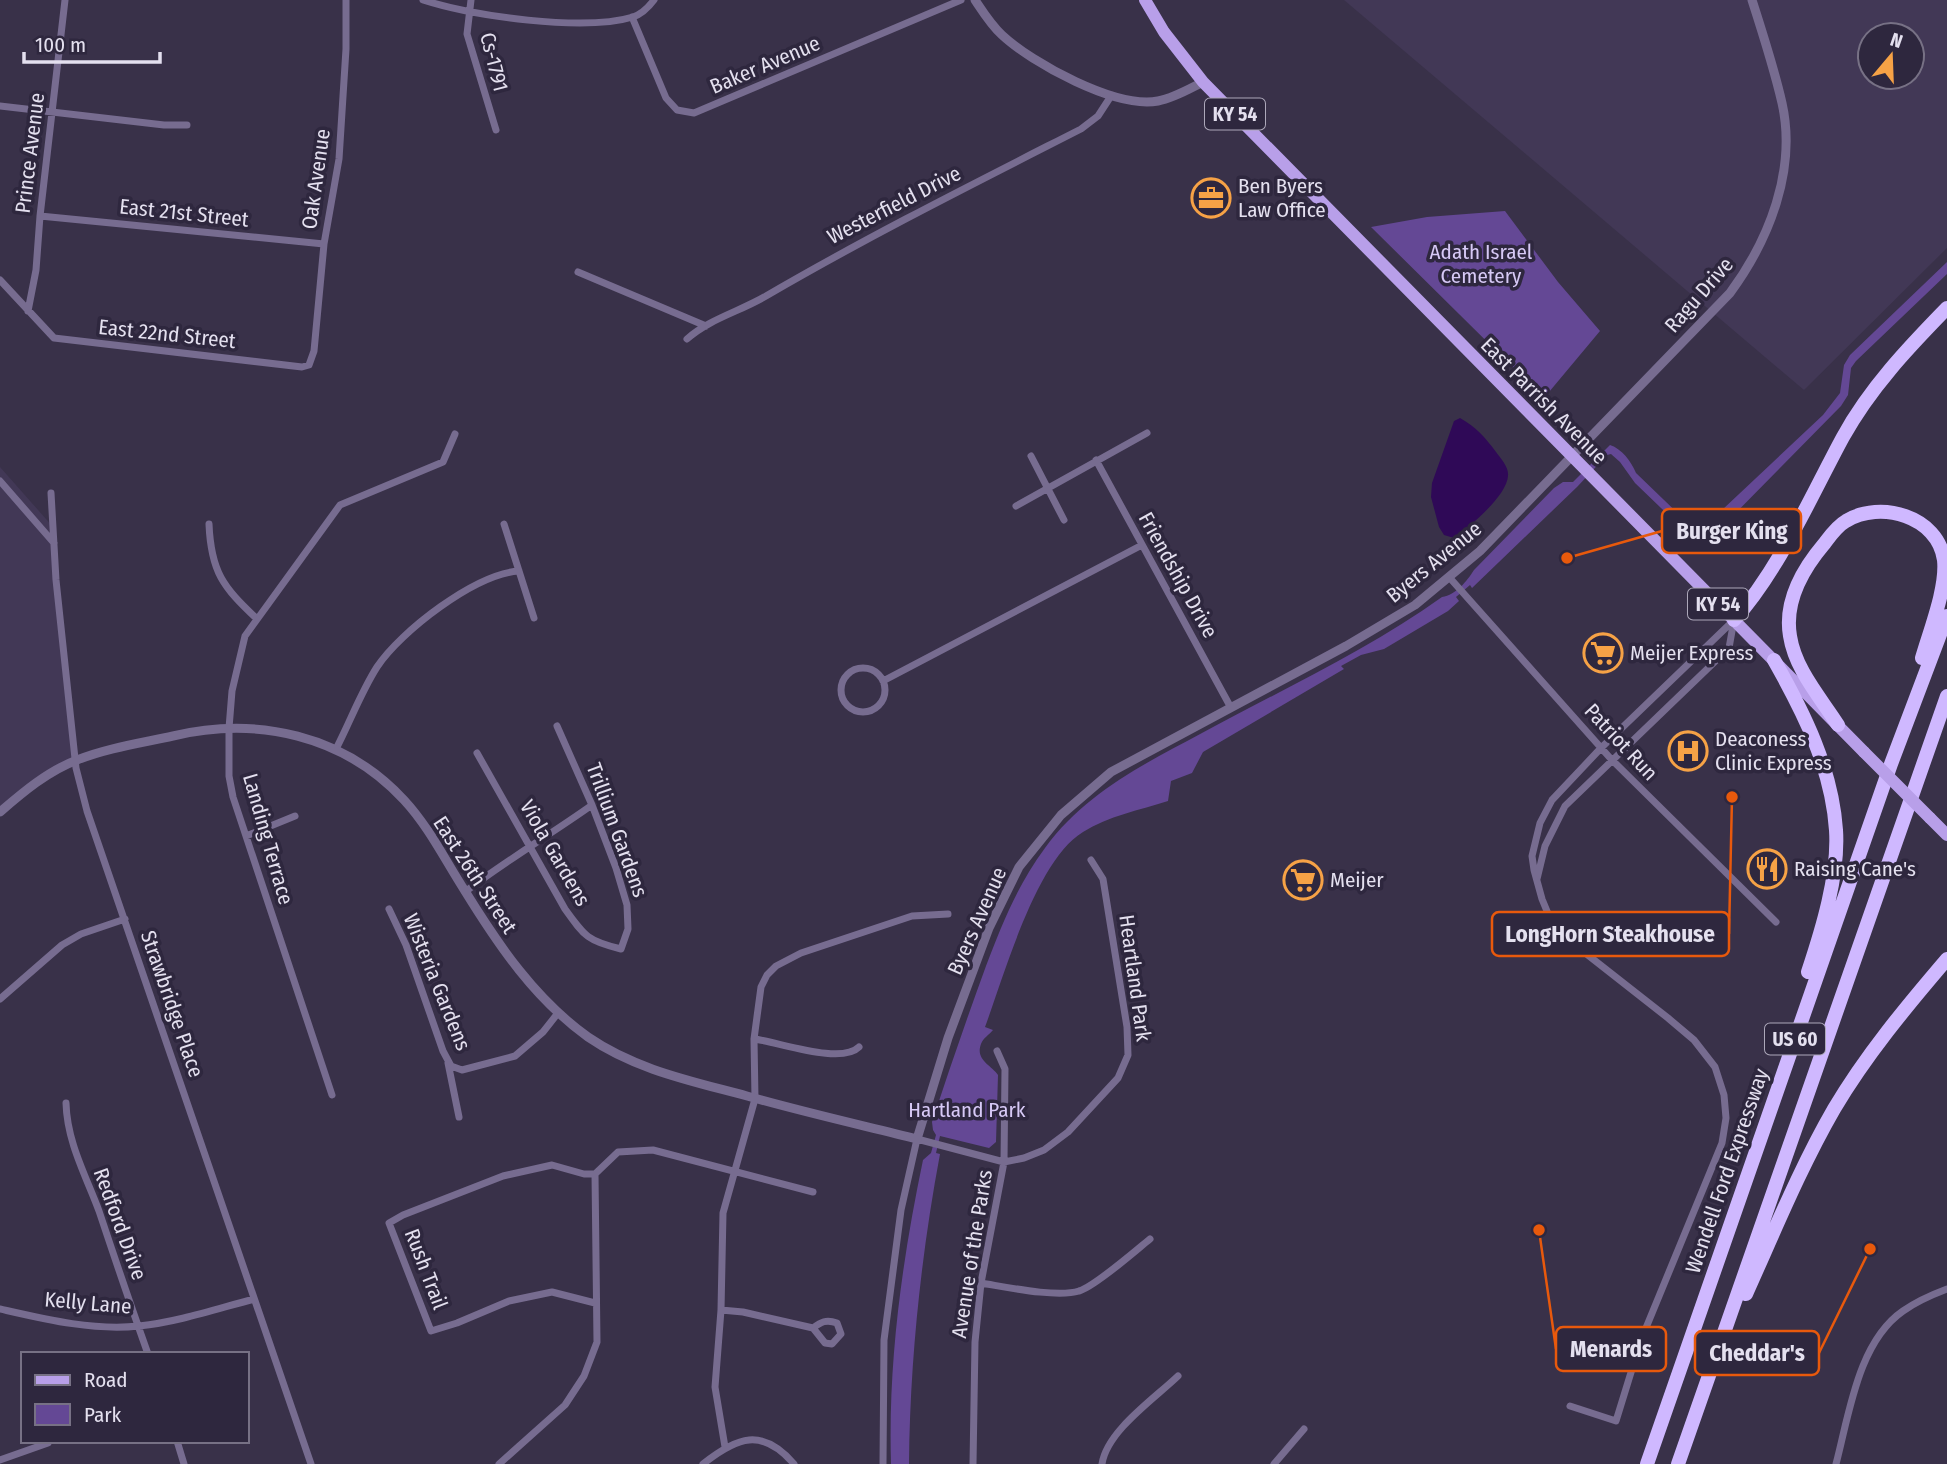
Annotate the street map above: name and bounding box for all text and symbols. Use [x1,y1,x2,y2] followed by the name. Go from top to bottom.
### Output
[24,21,161,65] scale bar
[1856,21,1926,91] north arrow
[1887,28,1906,53] text: N
[474,30,514,94] street label: Cs-1791
[706,30,824,100] street label: Baker Avenue
[35,32,86,58] text: 100 m
[10,91,50,215] street label: Prince Avenue
[1205,98,1265,130] road number: KY 54
[296,127,336,231] street label: Oak Avenue
[823,160,965,250] street label: Westerfield Drive
[1238,173,1326,223] place label: Ben Byers Law Office
[1190,177,1232,219] office icon: Ben Byers Law Office
[118,193,250,233] street label: East 21st Street
[1430,239,1533,289] park label: Adath Israel Cemetery
[1659,252,1739,338] street label: Ragu Drive
[97,314,237,354] street label: East 22nd Street
[1475,332,1613,470] street label: East Parrish Avenue
[1133,508,1223,642] street label: Friendship Drive
[1662,509,1801,553] callout: Burger King
[1381,516,1487,608] street label: Byers Avenue
[1676,517,1788,545] text: Burger King
[1688,589,1748,620] road number: KY 54
[1582,632,1624,674] supermarket icon: Meijer Express
[1630,640,1754,666] place label: Meijer Express
[1579,698,1663,786] street label: Patriot Run
[1715,726,1832,776] place label: Deaconess Clinic Express
[1667,730,1709,772] hospital icon: Deaconess Clinic Express
[581,759,653,901] street label: Trillium Gardens
[237,770,299,908] street label: Landing Terrace
[514,795,596,911] street label: Viola Gardens
[427,811,523,939] street label: East 26th Street
[1746,848,1788,890] restaurant icon: Raising Cane's
[1794,856,1916,882] place label: Raising Cane's
[1282,859,1324,901] supermarket icon: Meijer
[942,863,1012,979] street label: Byers Avenue
[1330,867,1384,893] place label: Meijer
[398,910,476,1054] street label: Wisteria Gardens
[1492,912,1729,956] callout: LongHorn Steakhouse
[1113,913,1157,1043] street label: Heartland Park
[1505,920,1715,948] text: LongHorn Steakhouse
[135,927,209,1081] street label: Strawbridge Place
[1765,1023,1825,1054] road number: US 60
[1680,1065,1774,1277] street label: Wendell Ford Expressway
[908,1097,1026,1123] park label: Hartland Park
[88,1164,152,1284] street label: Redford Drive
[946,1168,998,1340] street label: Avenue of the Parks
[399,1225,453,1313] street label: Rush Trail
[43,1286,133,1320] street label: Kelly Lane
[1556,1327,1666,1371] callout: Menards
[1695,1331,1819,1375] callout: Cheddar's
[1570,1335,1652,1363] text: Menards
[1709,1339,1805,1367] text: Cheddar's
[21,1352,248,1443] legend
[84,1367,128,1393] text: Road
[84,1402,122,1428] text: Park

